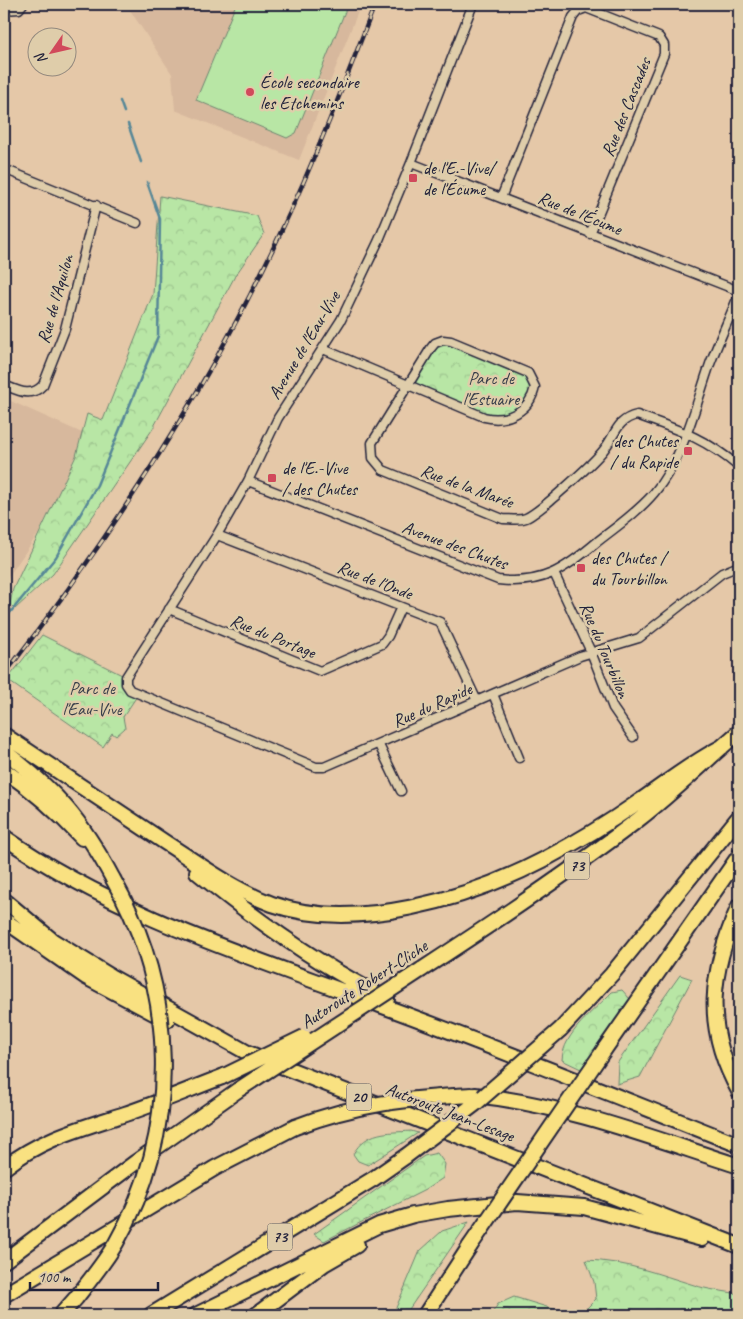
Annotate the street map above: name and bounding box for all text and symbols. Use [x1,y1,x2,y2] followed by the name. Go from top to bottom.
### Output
[28,28,78,78] north arrow
[31,49,51,67] text: N
[596,53,656,160] street label: Rue des Cascades
[260,71,360,114] place label: École secondaire les Etchemins
[244,86,256,98] marker: École secondaire les Etchemins
[423,157,499,200] place label: de l'E.-Vive/ de l'Écume
[407,172,419,184] marker: de l'E.-Vive/ de l'Écume
[535,186,626,240] street label: Rue de l'Écume
[32,251,78,346] street label: Rue de l'Aquilon
[263,286,345,403] street label: Avenue de l'Eau-Vive
[463,367,520,410] park label: Parc de l'Estuaire
[610,430,680,473] place label: des Chutes / du Rapide
[682,445,694,457] marker: des Chutes / du Rapide
[282,457,359,500] place label: de l'E.-Vive / des Chutes
[418,459,517,513] street label: Rue de la Marée
[266,472,278,484] marker: de l'E.-Vive / des Chutes
[399,516,512,575] street label: Avenue des Chutes
[591,547,670,590] place label: des Chutes / du Tourbillon
[334,556,417,605] street label: Rue de l'Onde
[575,562,587,574] marker: des Chutes / du Tourbillon
[575,599,635,702] street label: Rue du Tourbillon
[227,609,320,664] street label: Rue du Portage
[62,677,123,720] park label: Parc de l'Eau-Vive
[389,677,476,732] street label: Rue du Rapide
[564,852,590,879] road number: 73
[297,934,432,1033] street label: Autoroute Robert-Cliche
[383,1077,518,1147] street label: Autoroute Jean-Lesage
[346,1084,372,1110] road number: 20
[268,1224,292,1250] road number: 73
[30,1259,158,1291] scale bar
[38,1268,72,1287] text: 100 m

